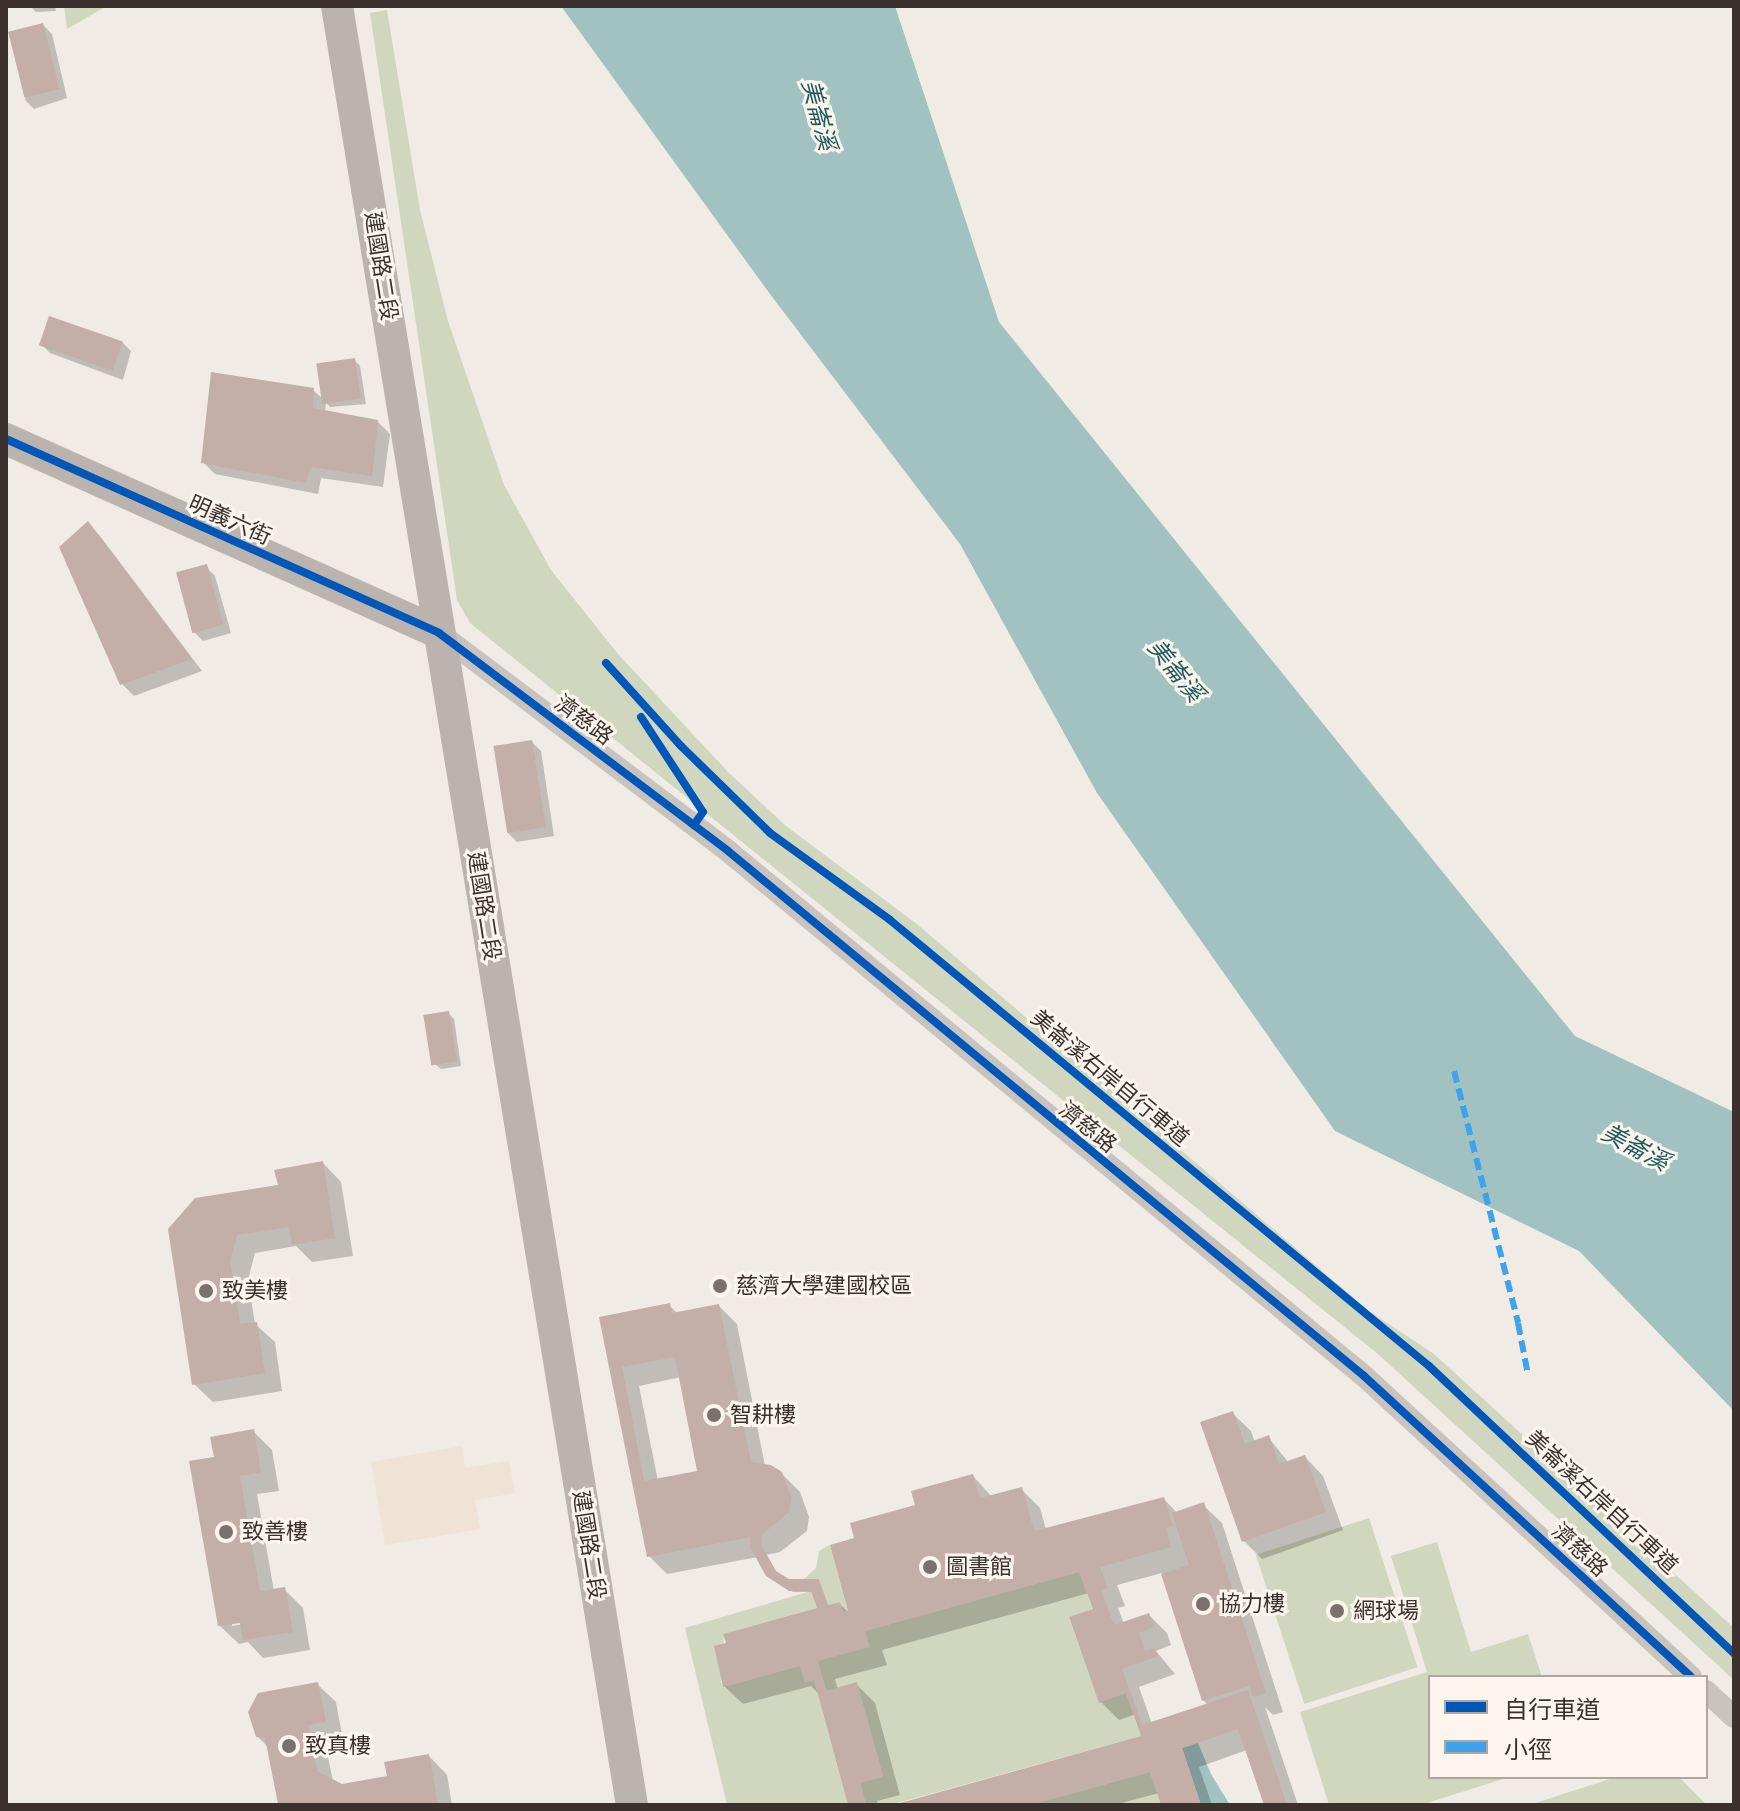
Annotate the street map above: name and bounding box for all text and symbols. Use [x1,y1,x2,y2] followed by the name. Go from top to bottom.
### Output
[795,76,841,154] water label: 美崙溪
[359,210,403,322] street label: 建國路二段
[184,490,276,550] street label: 明義六街
[1141,634,1209,708] water label: 美崙溪
[550,690,618,750] street label: 濟慈路
[462,850,506,962] street label: 建國路二段
[1026,1004,1194,1152] street label: 美崙溪右岸自行車道
[1054,1096,1122,1158] street label: 濟慈路
[1596,1118,1674,1178] water label: 美崙溪
[736,1273,912,1299] place label: 慈濟大學建國校區
[711,1277,729,1295] marker: 慈濟大學建國校區
[222,1278,288,1304] place label: 致美樓
[197,1282,215,1300] marker: 致美樓
[730,1402,796,1428] place label: 智耕樓
[705,1406,723,1424] marker: 智耕樓
[1521,1425,1683,1579] street label: 美崙溪右岸自行車道
[567,1489,611,1601] street label: 建國路二段
[1547,1518,1613,1582] street label: 濟慈路
[242,1519,308,1545] place label: 致善樓
[217,1523,235,1541] marker: 致善樓
[946,1554,1012,1580] place label: 圖書館
[921,1558,939,1576] marker: 圖書館
[1219,1591,1285,1617] place label: 協力樓
[1194,1595,1212,1613] marker: 協力樓
[1353,1598,1419,1624] place label: 網球場
[1328,1602,1346,1620] marker: 網球場
[1428,1675,1708,1779] legend
[1504,1696,1600,1724] text: 自行車道
[305,1733,371,1759] place label: 致真樓
[1504,1736,1552,1764] text: 小徑
[280,1737,298,1755] marker: 致真樓

